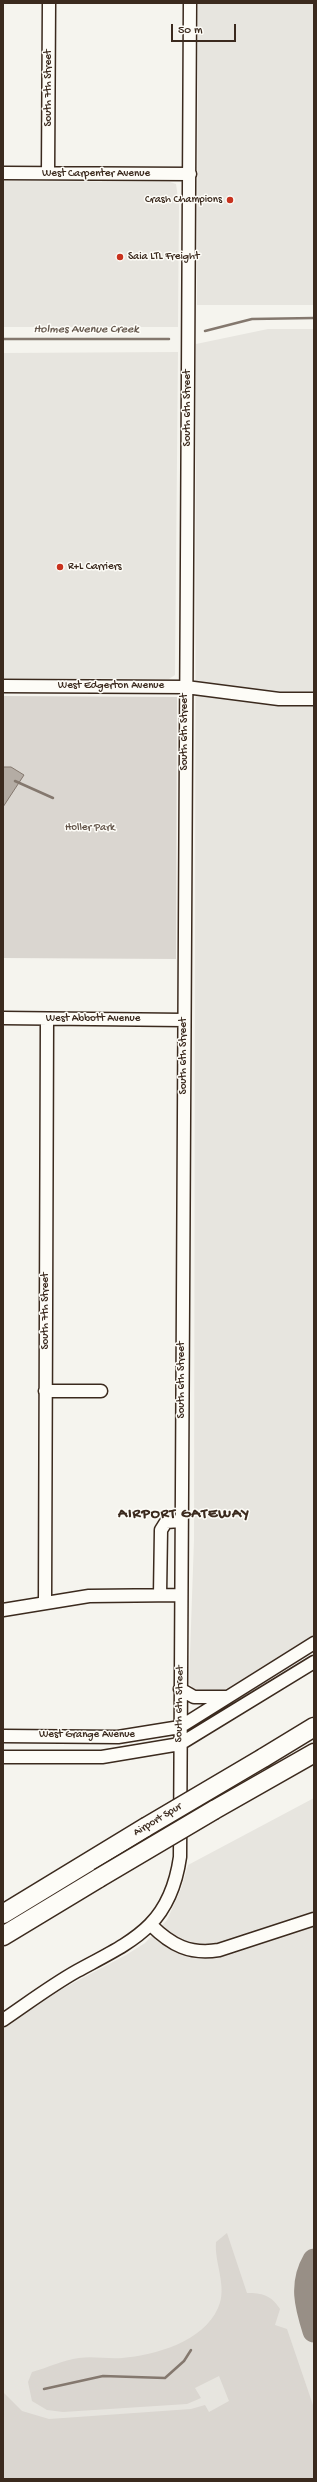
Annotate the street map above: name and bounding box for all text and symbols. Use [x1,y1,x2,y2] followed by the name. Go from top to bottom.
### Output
[173,16,238,42] scale bar
[178,24,203,38] text: 50 m
[42,49,56,127] street label: South 7th Street
[42,167,150,181] street label: West Carpenter Avenue
[145,193,222,207] place label: Crash Champions
[225,195,235,205] marker: Crash Champions
[128,250,199,264] place label: Saia LTL Freight
[115,252,125,262] marker: Saia LTL Freight
[33,323,139,337] water label: Holmes Avenue Creek
[181,370,195,446] street label: South 6th Street
[68,560,122,574] place label: R+L Carriers
[55,562,65,572] marker: R+L Carriers
[58,679,164,693] street label: West Edgerton Avenue
[178,694,192,770] street label: South 6th Street
[65,821,115,835] park label: Holler Park
[46,1012,140,1026] street label: West Abbott Avenue
[177,1018,191,1094] street label: South 6th Street
[39,1272,53,1350] street label: South 7th Street
[175,1342,189,1418] street label: South 6th Street
[118,1506,250,1524] district label: AIRPORT GATEWAY
[173,1665,187,1743] street label: South 6th Street
[39,1728,135,1742] street label: West Grange Avenue
[131,1800,185,1840] street label: Airport Spur

